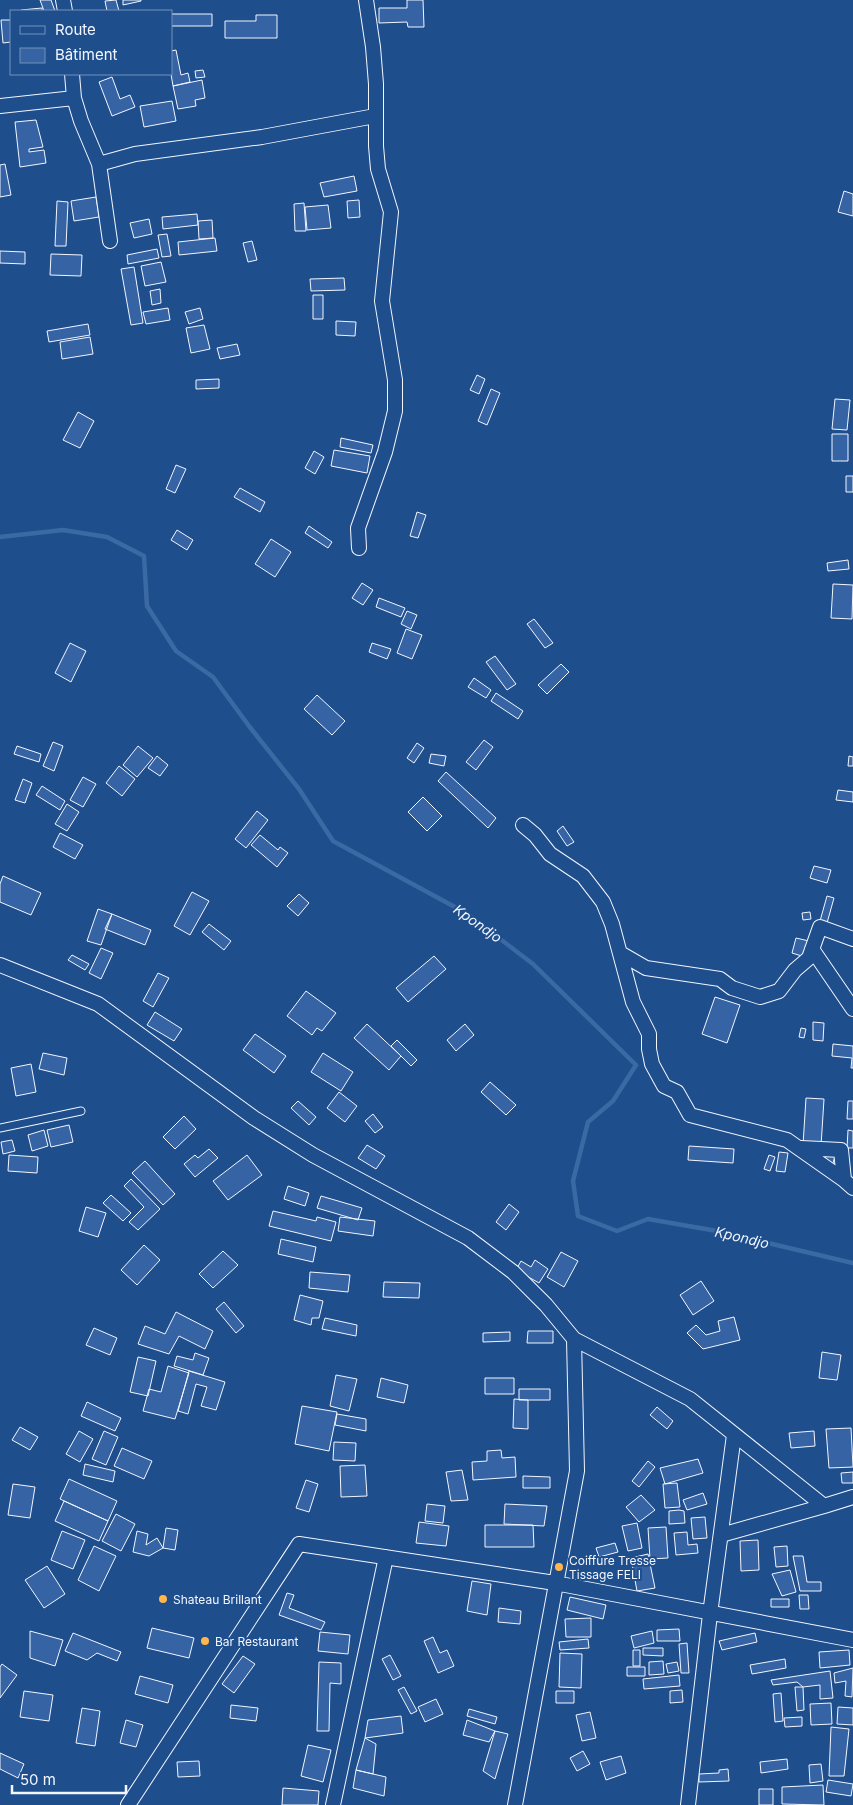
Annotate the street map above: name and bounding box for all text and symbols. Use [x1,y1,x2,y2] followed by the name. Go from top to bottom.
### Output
[10,10,172,75] legend
[55,20,96,39] text: Route
[55,45,118,64] text: Bâtiment
[451,900,505,946] water label: Kpondjo
[713,1223,771,1251] water label: Kpondjo
[569,1553,656,1582] place label: Coiffure Tresse Tissage FELI
[553,1561,565,1573] marker: Coiffure Tresse Tissage FELI
[173,1592,262,1607] place label: Shateau Brillant
[157,1593,169,1605] marker: Shateau Brillant
[215,1634,299,1649] place label: Bar Restaurant
[199,1635,211,1647] marker: Bar Restaurant
[12,1762,126,1794] scale bar
[20,1770,56,1789] text: 50 m

